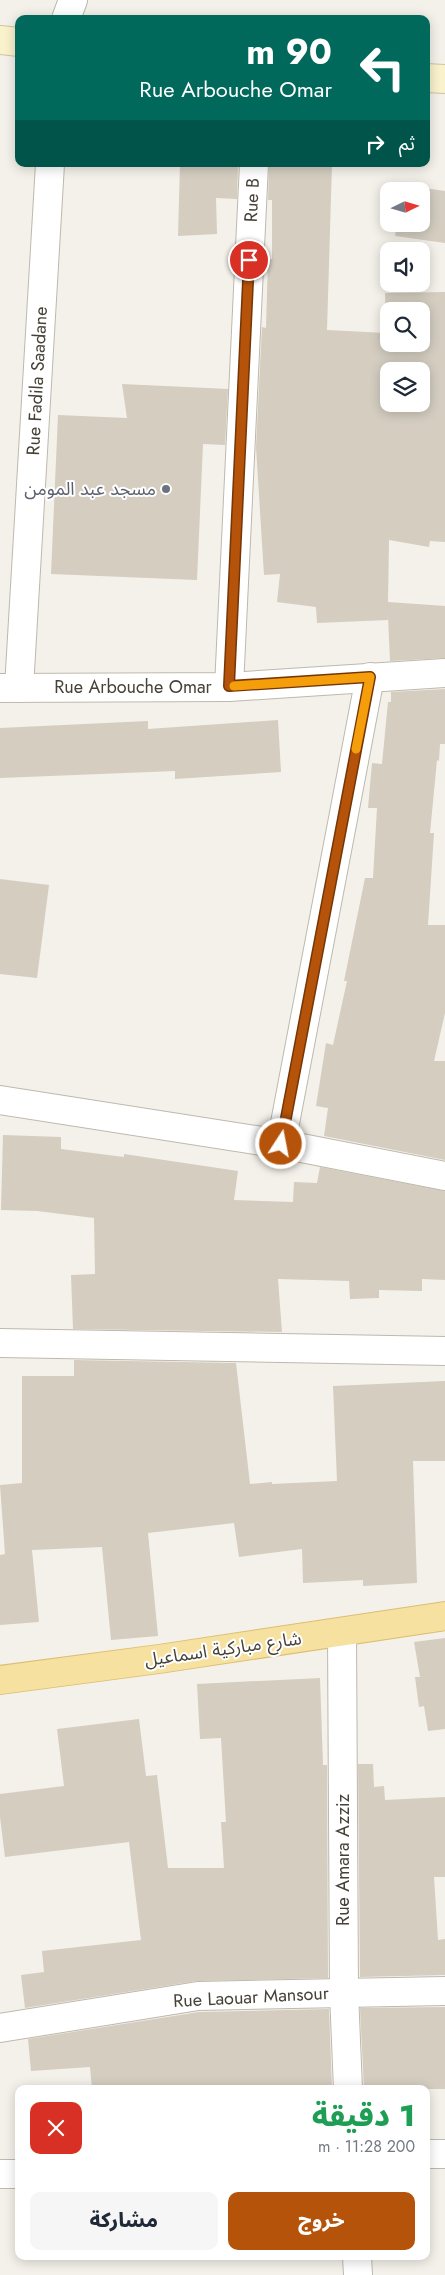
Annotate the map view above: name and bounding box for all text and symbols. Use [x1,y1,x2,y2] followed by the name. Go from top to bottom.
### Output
[246,27,332,77] text: 90 m
[350,35,415,100] icon: left
[139,73,332,105] text: Rue Arbouche Omar
[361,130,389,158] icon: right
[399,130,415,157] text: ثم
[238,177,266,223] street label: Rue B
[380,182,430,232] north arrow
[380,182,430,412] map controls
[228,239,270,281] pin
[380,242,430,292] button: sound
[235,246,263,274] icon: arrive
[380,302,430,352] button: search
[20,306,54,456] street label: Rue Fadila Saadane
[380,362,430,412] button: layers
[24,476,156,502] place label: مسجد عبد المومن
[160,483,172,495] marker: مسجد عبد المومن
[54,674,213,700] street label: Rue Arbouche Omar
[254,1117,306,1169] position arrow
[143,1625,303,1674] street label: شارع مباركية اسماعيل
[330,1793,356,1926] street label: Rue Amara Azziz
[172,1980,330,2014] street label: Rue Laouar Mansour
[312,2094,415,2137] text: 1 دقيقة
[30,2102,82,2154] button: close
[318,2135,415,2158] text: 200 m · 11:28
[30,2192,218,2250] button: مشاركة
[228,2192,415,2250] button: خروج

